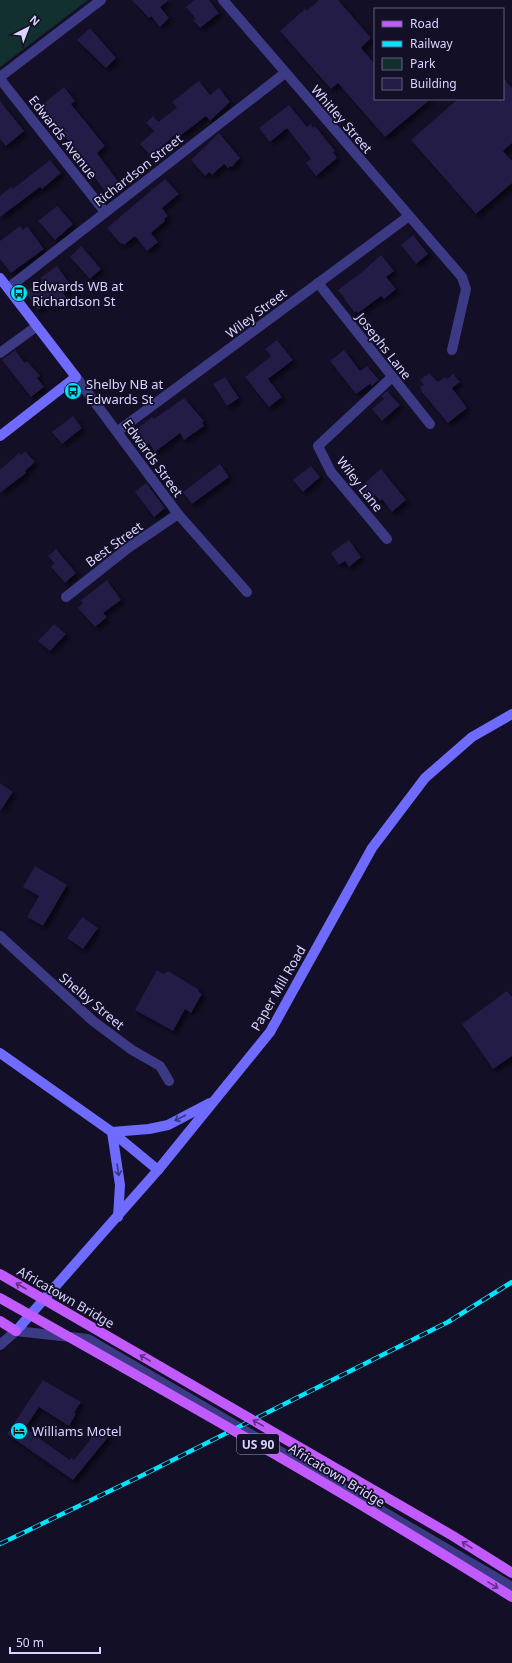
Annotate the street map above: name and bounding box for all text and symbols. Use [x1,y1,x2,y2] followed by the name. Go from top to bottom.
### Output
[8,8,48,48] north arrow
[374,8,504,100] legend
[27,12,43,29] text: N
[410,15,439,32] text: Road
[410,35,454,52] text: Railway
[410,55,436,72] text: Park
[410,75,457,92] text: Building
[307,81,377,157] street label: Whitley Street
[25,92,101,182] street label: Edwards Avenue
[90,130,186,210] street label: Richardson Street
[32,277,124,310] place label: Edwards WB at Richardson St
[9,283,29,303] bus stop icon: Edwards WB at Richardson St
[222,284,290,342] street label: Wiley Street
[351,307,416,383] street label: Josephs Lane
[86,375,164,408] place label: Shelby NB at Edwards St
[63,381,83,401] bus stop icon: Shelby NB at Edwards St
[119,416,187,501] street label: Edwards Street
[333,453,387,515] street label: Wiley Lane
[82,517,146,571] street label: Best Street
[246,942,310,1034] street label: Paper Mill Road
[56,968,129,1034] street label: Shelby Street
[174,1115,186,1123] one-way arrow
[114,1164,122,1177] one-way arrow
[14,1262,118,1332] street label: Africatown Bridge
[15,1281,27,1289] one-way arrow
[140,1353,152,1361] one-way arrow
[252,1418,264,1426] one-way arrow
[9,1421,29,1441] hotel icon: Williams Motel
[32,1422,122,1440] place label: Williams Motel
[237,1434,279,1454] road number: US 90
[285,1439,389,1511] street label: Africatown Bridge
[461,1540,473,1548] one-way arrow
[487,1581,498,1589] one-way arrow
[10,1629,100,1655] scale bar
[16,1634,44,1651] text: 50 m

